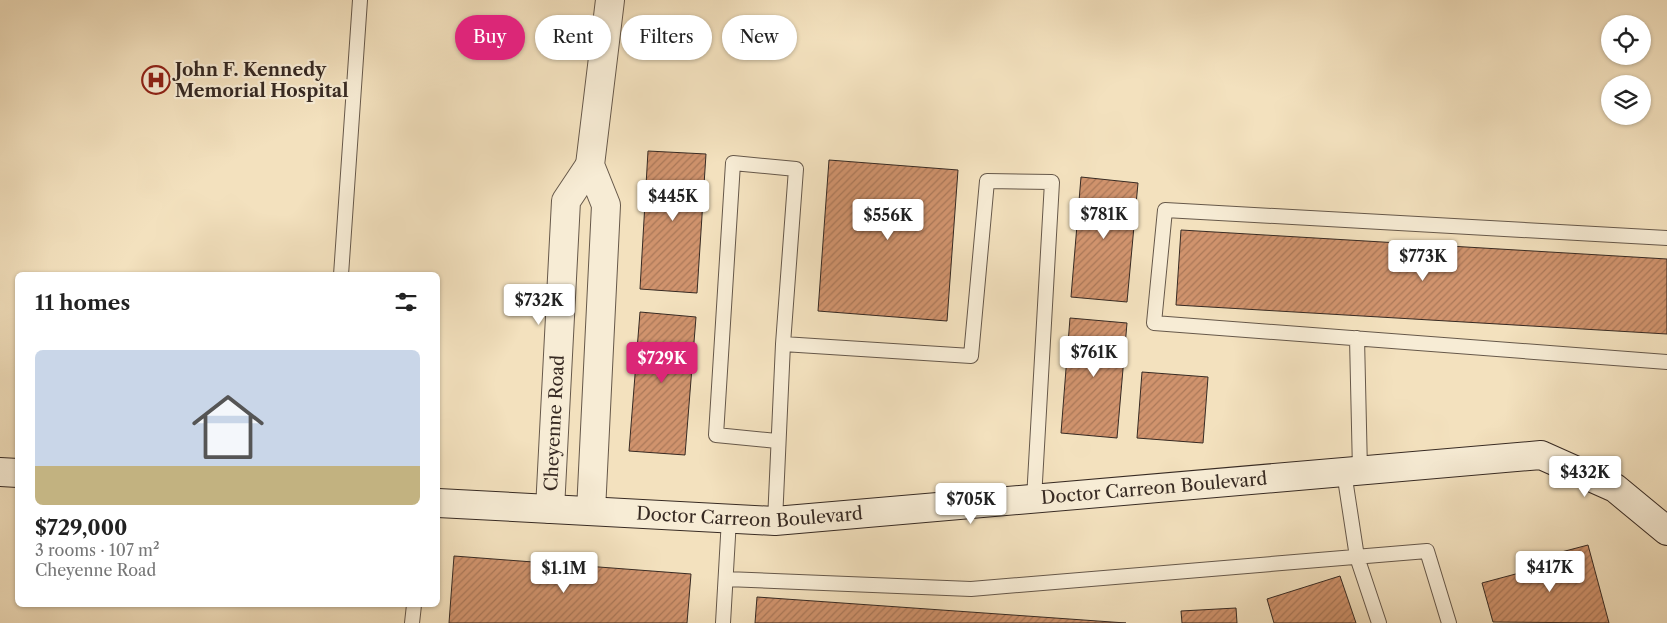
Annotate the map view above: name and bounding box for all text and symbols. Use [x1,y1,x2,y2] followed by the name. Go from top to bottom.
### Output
[455,15,525,60] chip: Buy
[535,15,611,60] chip: Rent
[621,15,712,60] chip: Filters
[722,15,797,60] chip: New
[1601,15,1651,125] map controls
[1601,15,1651,65] button: locate
[172,59,349,102] place label: John F. Kennedy Memorial Hospital
[141,65,171,95] hospital icon: John F. Kennedy Memorial Hospital
[1601,75,1651,125] button: layers
[638,180,708,222] pin: $445K
[648,186,698,206] text: $445K
[853,198,923,241] pin: $556K
[1069,198,1139,240] pin: $781K
[1080,204,1128,224] text: $781K
[864,205,912,225] text: $556K
[1388,240,1458,282] pin: $773K
[1399,246,1447,266] text: $773K
[504,284,574,326] pin: $732K
[392,288,420,316] icon: filters
[35,290,130,315] text: 11 homes
[515,290,563,310] text: $732K
[1059,336,1129,378] pin: $761K
[627,342,697,384] pin: $729K
[1071,342,1117,362] text: $761K
[637,348,687,368] text: $729K
[540,354,569,492] street label: Cheyenne Road
[183,382,273,472] icon: home
[1550,456,1620,498] pin: $432K
[1560,462,1610,482] text: $432K
[1040,468,1268,509] street label: Doctor Carreon Boulevard
[936,482,1006,525] pin: $705K
[946,489,996,509] text: $705K
[636,502,864,532] street label: Doctor Carreon Boulevard
[35,515,127,540] text: $729,000
[35,540,160,560] text: 3 rooms · 107 m²
[1515,550,1585,593] pin: $417K
[529,552,599,594] pin: $1.1M
[1527,557,1573,577] text: $417K
[542,558,586,578] text: $1.1M
[35,560,156,580] text: Cheyenne Road

